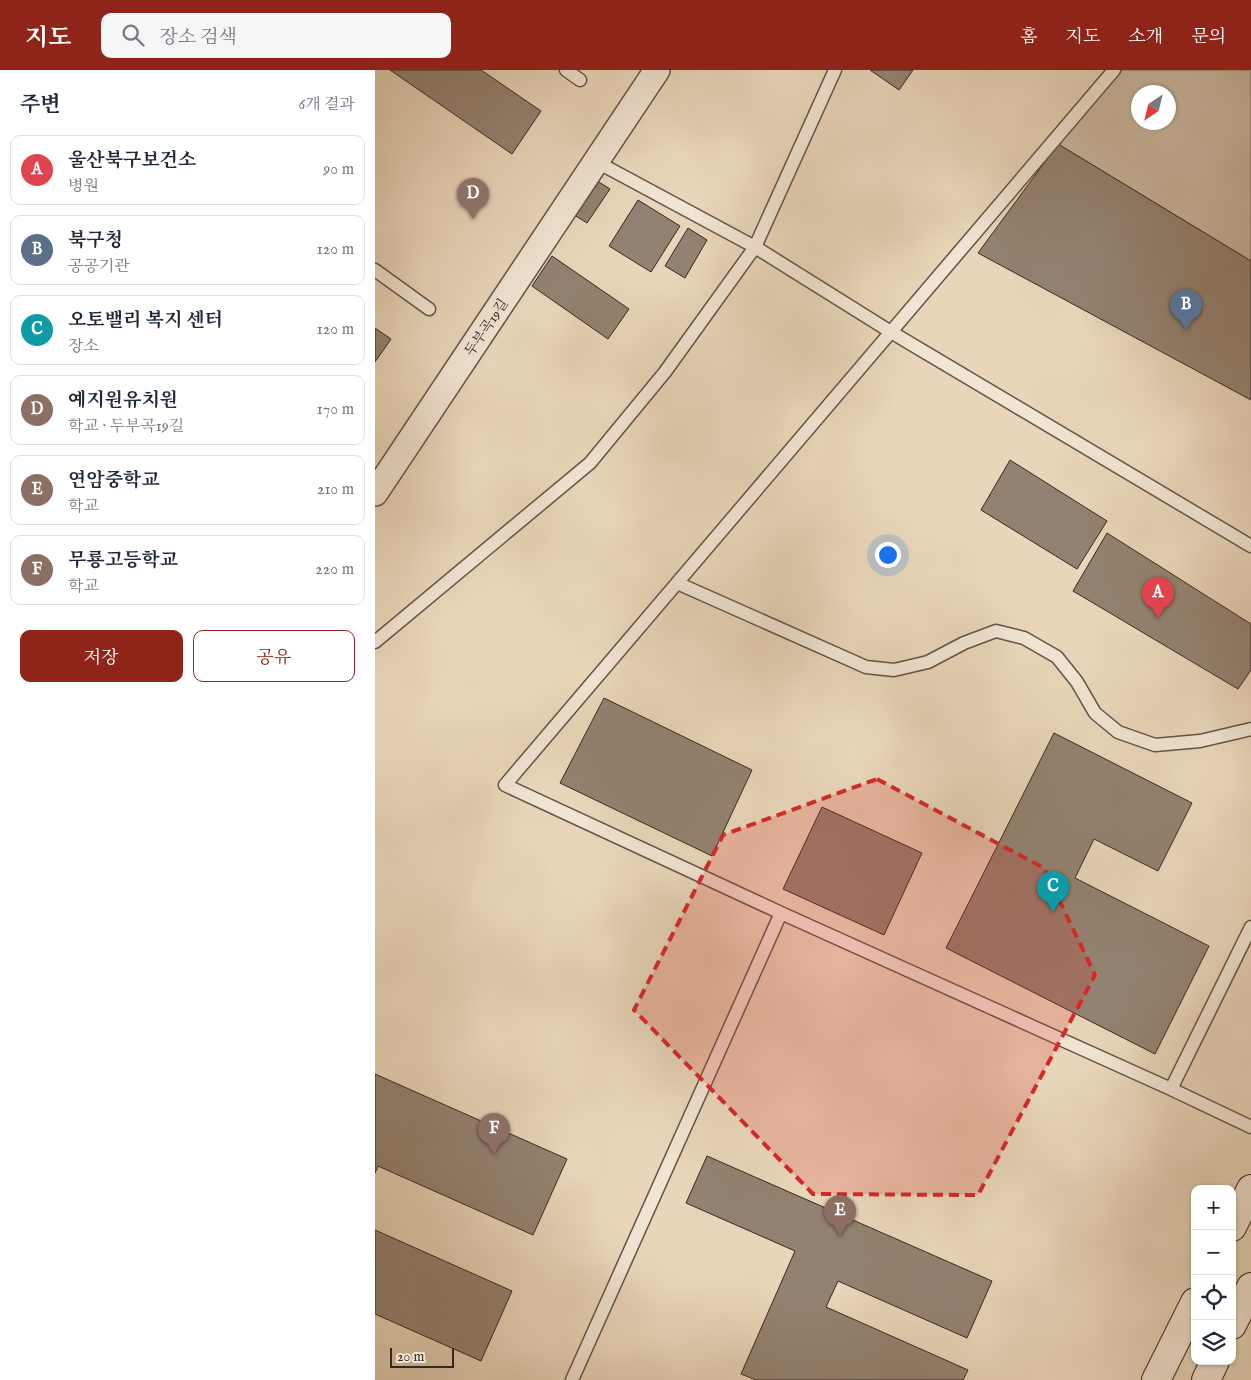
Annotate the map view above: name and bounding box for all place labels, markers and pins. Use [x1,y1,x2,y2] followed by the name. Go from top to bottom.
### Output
[457,178,489,219] pin: D
[1170,289,1202,330] pin: B
[1142,577,1174,618] pin: A
[1037,871,1069,912] pin: C
[478,1113,510,1154] pin: F
[824,1195,856,1236] pin: E

